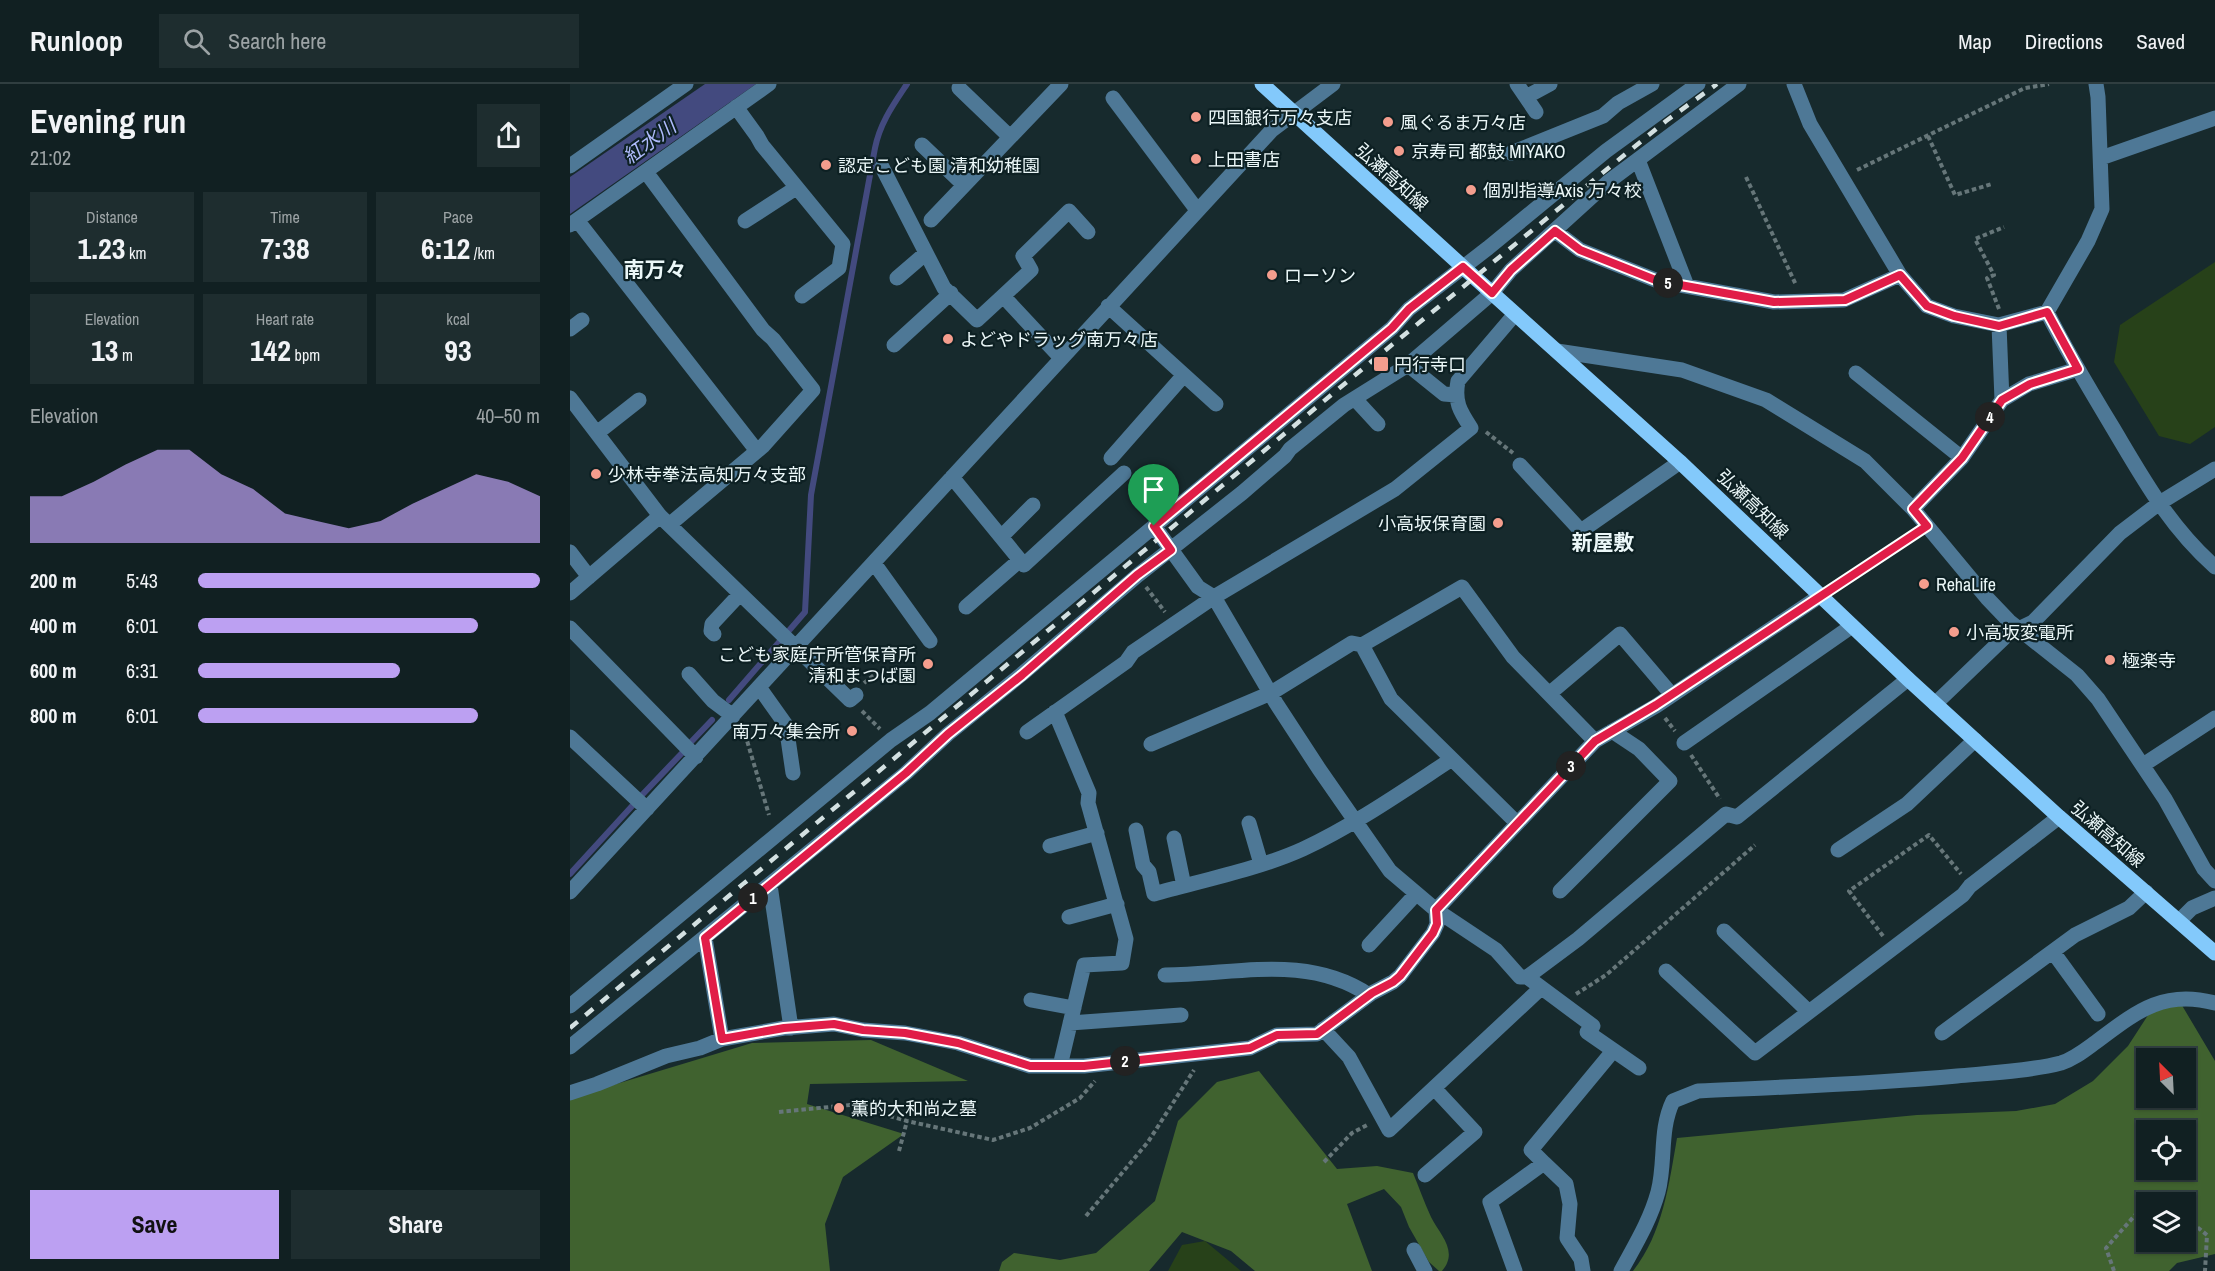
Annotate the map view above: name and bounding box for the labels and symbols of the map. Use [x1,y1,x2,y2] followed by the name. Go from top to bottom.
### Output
[1208,105,1352,130] place label: 四国銀行万々支店
[1189,110,1203,124] marker: 四国銀行万々支店
[1400,110,1526,135] place label: 風ぐるま万々店
[617,111,683,170] water label: 紅水川
[1381,115,1395,129] marker: 風ぐるま万々店
[1350,138,1434,216] street label: 弘瀬高知線
[1411,139,1566,164] place label: 京寿司 都鼓 MIYAKO
[1392,144,1406,158] marker: 京寿司 都鼓 MIYAKO
[1208,147,1280,172] place label: 上田書店
[1189,152,1203,166] marker: 上田書店
[838,153,1040,178] place label: 認定こども園 清和幼稚園
[819,158,833,172] marker: 認定こども園 清和幼稚園
[1483,178,1642,203] place label: 個別指導Axis 万々校
[1464,183,1478,197] marker: 個別指導Axis 万々校
[624,255,687,284] district label: 南万々
[1284,263,1356,288] place label: ローソン
[1265,268,1279,282] marker: ローソン
[1653,268,1683,298] pin: 5
[960,327,1158,352] place label: よどやドラッグ南万々店
[941,332,955,346] marker: よどやドラッグ南万々店
[1394,352,1466,377] place label: 円行寺口
[1372,355,1390,373] marker: 円行寺口
[1975,402,2005,432] pin: 4
[608,462,806,487] place label: 少林寺拳法高知万々支部
[1128,464,1179,526] pin
[1712,464,1794,544] street label: 弘瀬高知線
[589,467,603,481] marker: 少林寺拳法高知万々支部
[1378,511,1486,536] place label: 小高坂保育園
[1491,516,1505,530] marker: 小高坂保育園
[1572,528,1635,557] district label: 新屋敷
[1936,572,1996,597] place label: RehaLife
[1917,577,1931,591] marker: RehaLife
[1966,620,2074,645] place label: 小高坂変電所
[1947,625,1961,639] marker: 小高坂変電所
[718,642,916,688] place label: こども家庭庁所管保育所 清和まつば園
[2122,648,2176,673] place label: 極楽寺
[2103,653,2117,667] marker: 極楽寺
[921,657,935,671] marker: こども家庭庁所管保育所 清和まつば園
[732,719,840,744] place label: 南万々集会所
[845,724,859,738] marker: 南万々集会所
[1556,751,1586,781] pin: 3
[2066,795,2150,873] street label: 弘瀬高知線
[738,883,768,913] pin: 1
[1110,1046,1140,1076] pin: 2
[2136,1048,2196,1108] north arrow
[851,1096,977,1121] place label: 薫的大和尚之墓
[832,1101,846,1115] marker: 薫的大和尚之墓

